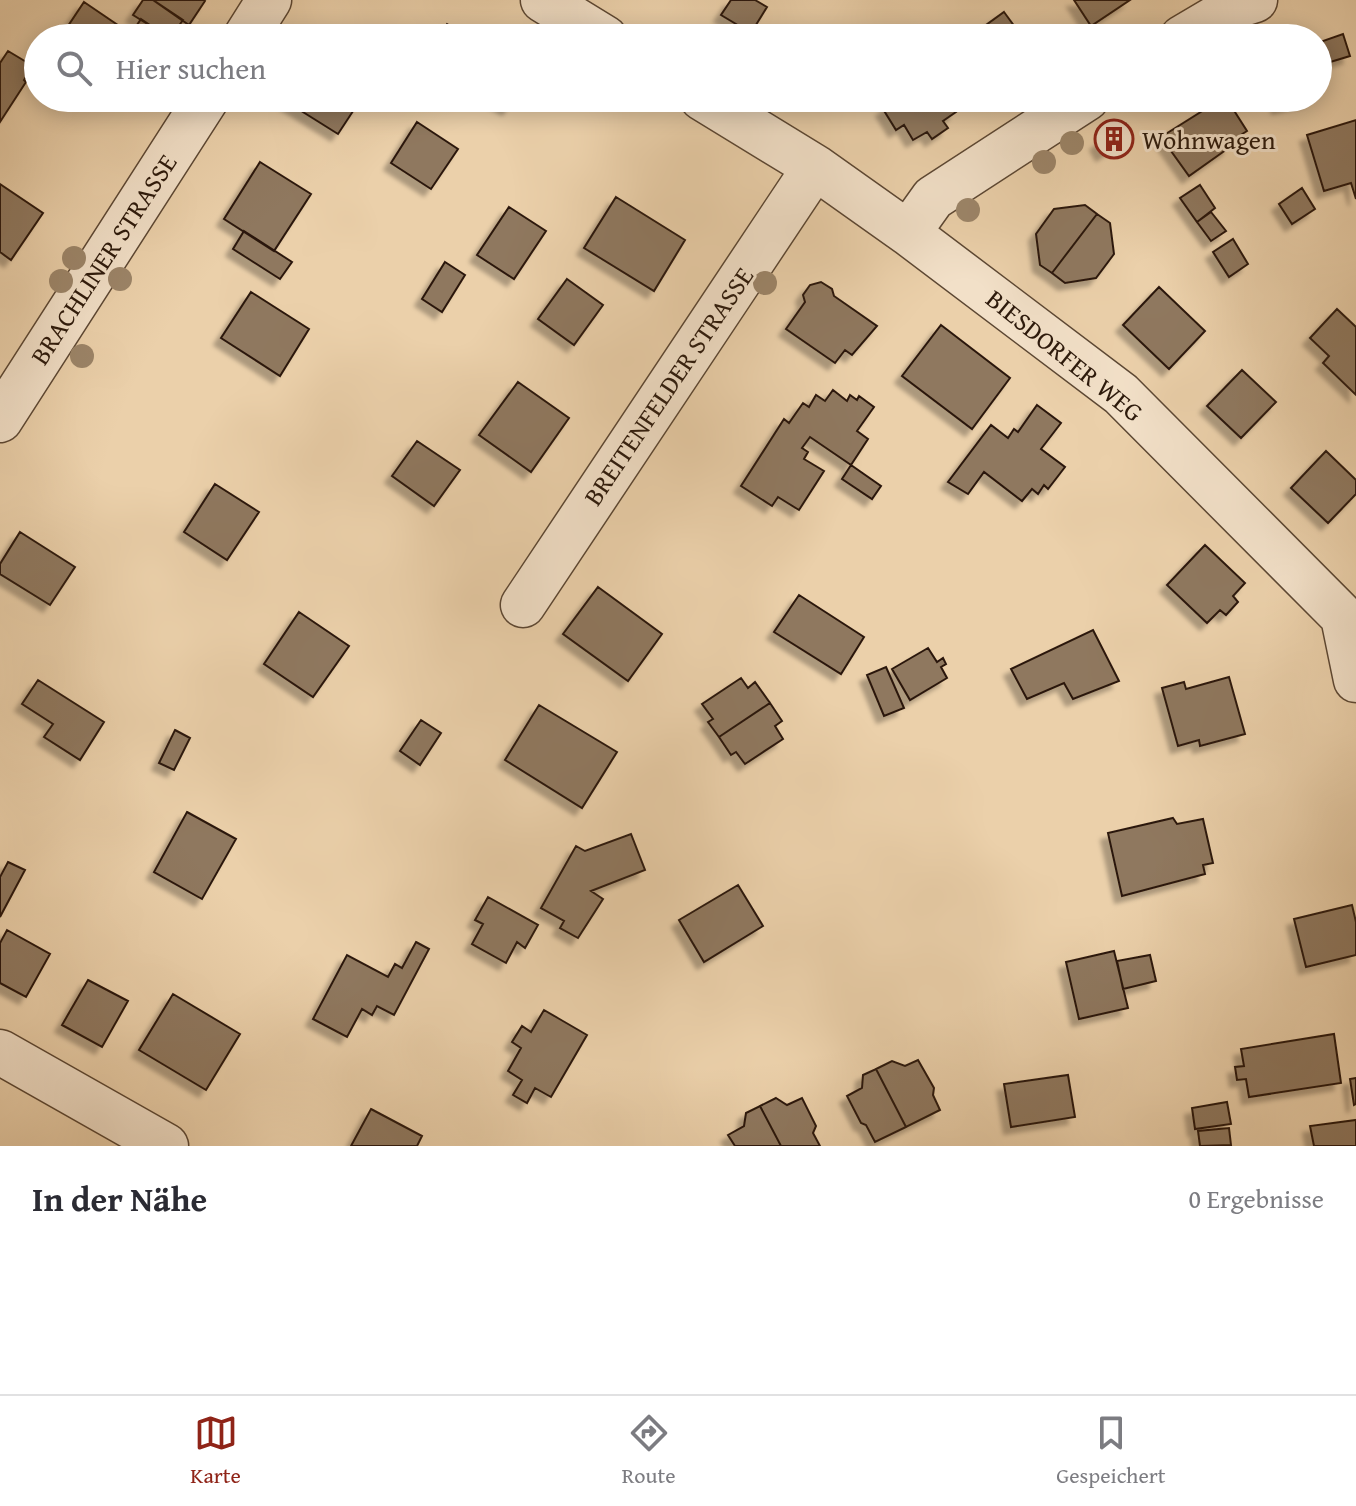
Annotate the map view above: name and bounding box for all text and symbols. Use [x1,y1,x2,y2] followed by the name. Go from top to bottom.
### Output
[24,24,1332,112] search box
[52,46,96,90] icon: search
[116,46,266,90] text: Hier suchen
[1093,118,1135,160] building icon: Wohnwagen
[1142,120,1276,159] place label: Wohnwagen
[20,146,186,372] street label: BRACHLINER STRASSE
[573,259,763,513] street label: BREITENFELDER STRASSE
[978,279,1152,431] street label: BIESDORFER WEG
[32,1174,207,1223] text: In der Nähe
[1189,1179,1324,1218] text: 0 Ergebnisse
[190,1411,241,1491] tab: Karte
[622,1411,676,1491] tab: Route
[1056,1411,1166,1491] tab: Gespeichert

